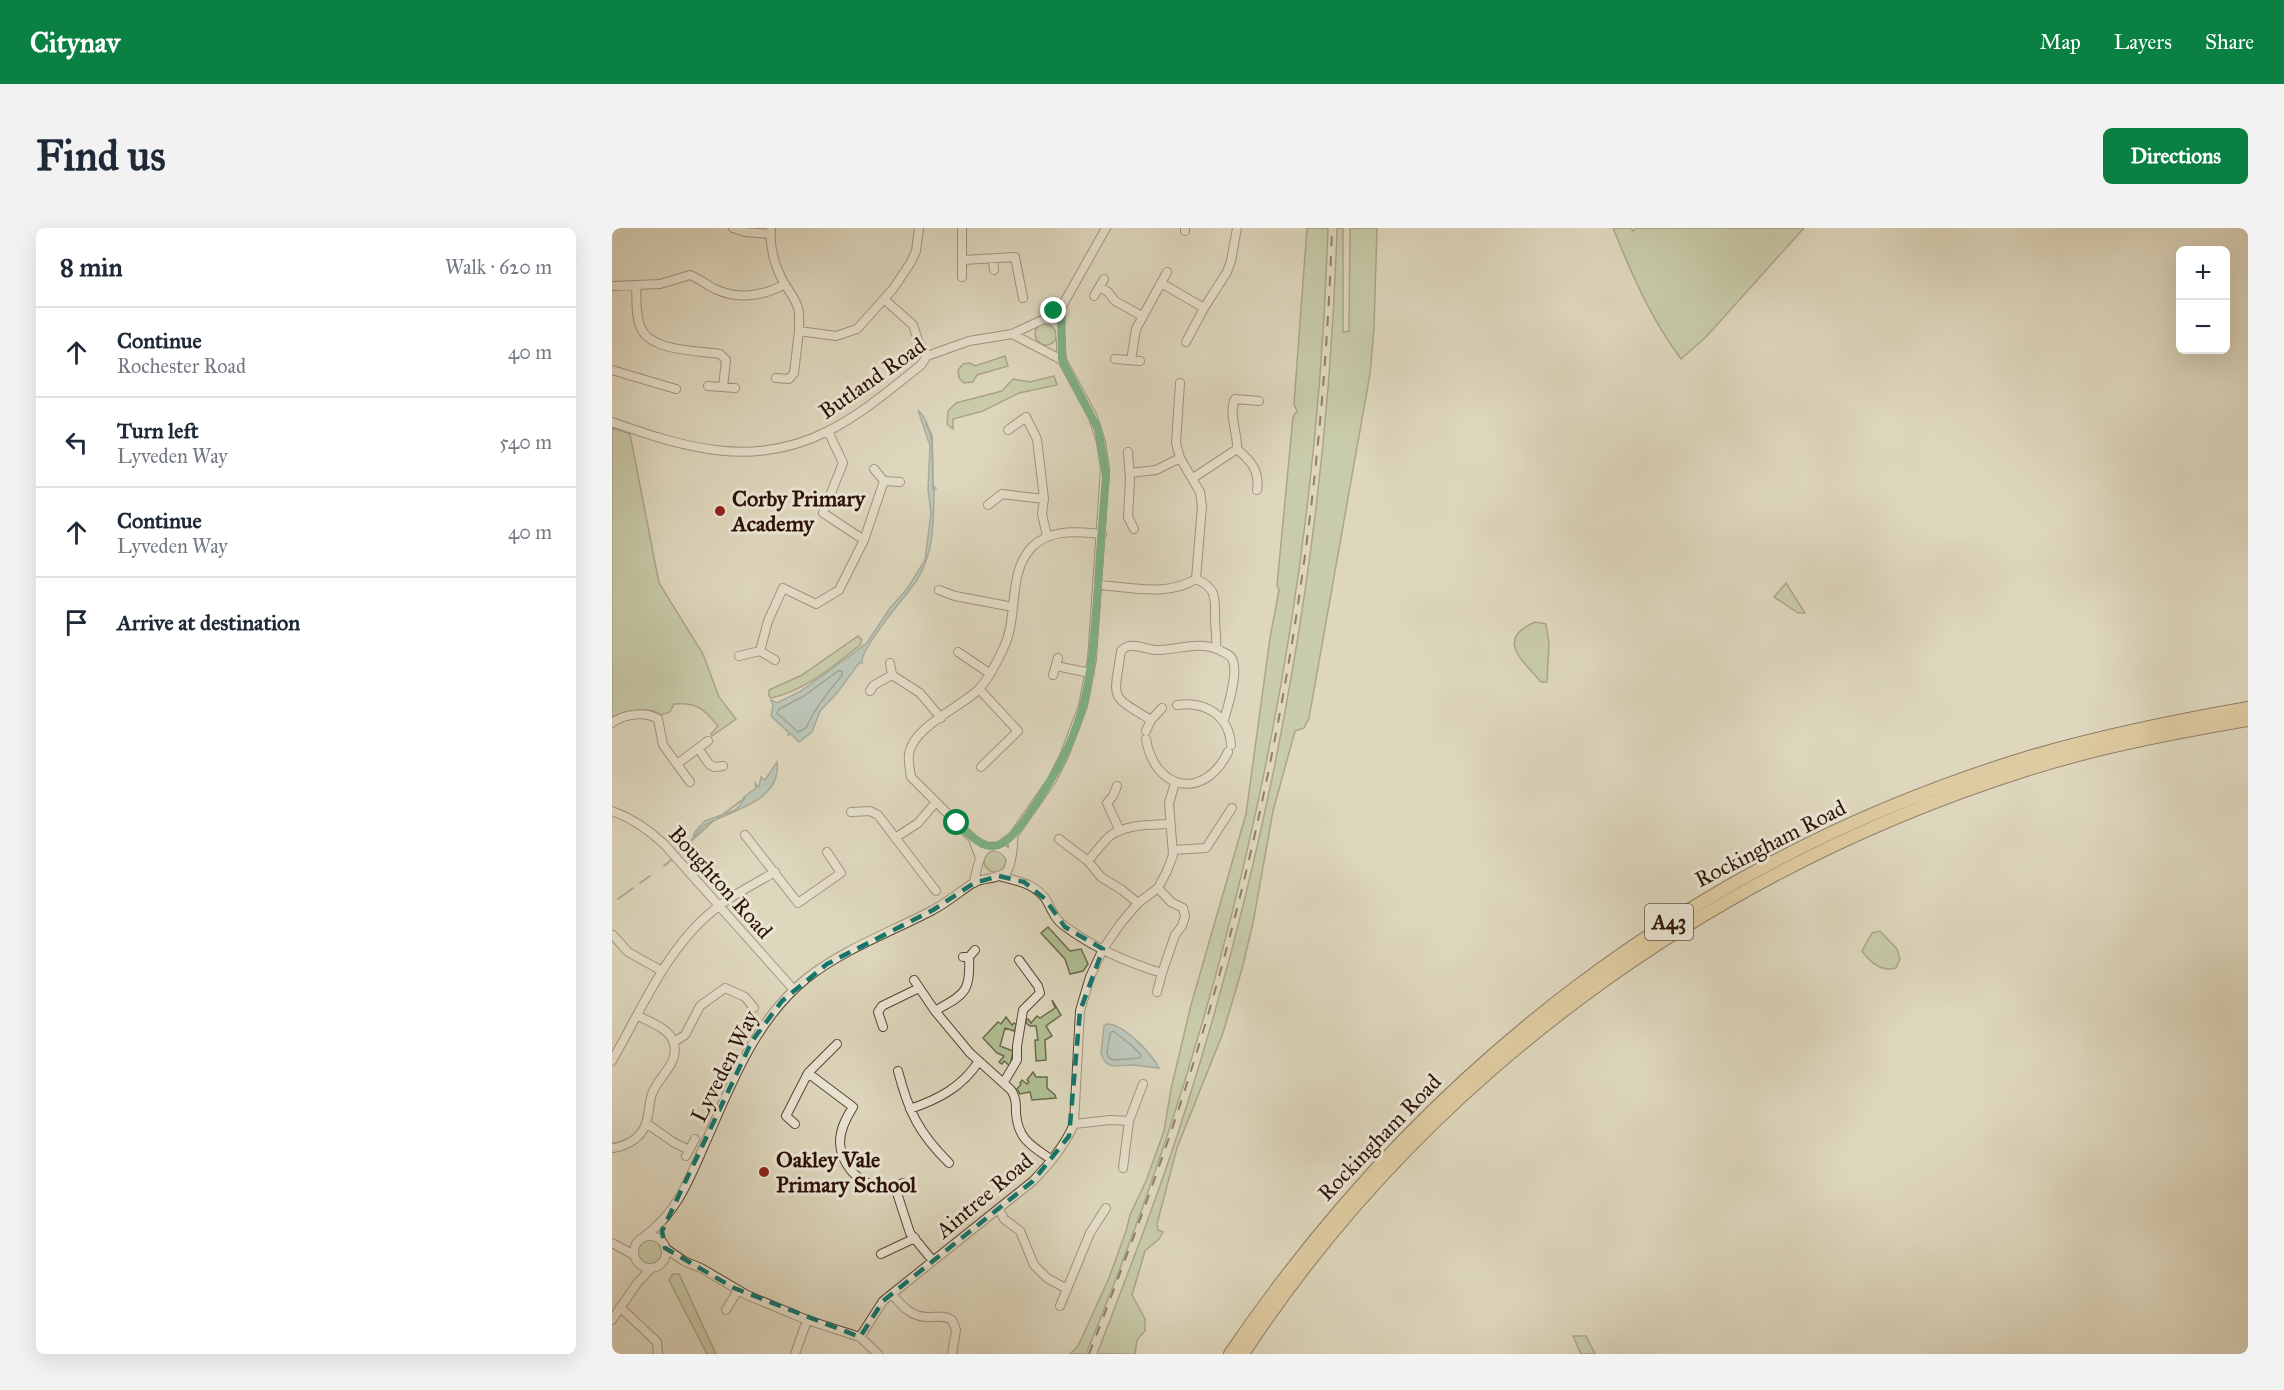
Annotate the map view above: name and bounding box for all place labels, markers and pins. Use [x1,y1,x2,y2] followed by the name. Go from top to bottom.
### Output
[730,485,867,537] place label: Corby Primary Academy
[713,504,727,518] marker: Corby Primary Academy
[776,1146,917,1198] place label: Oakley Vale Primary School
[757,1165,771,1179] marker: Oakley Vale Primary School

